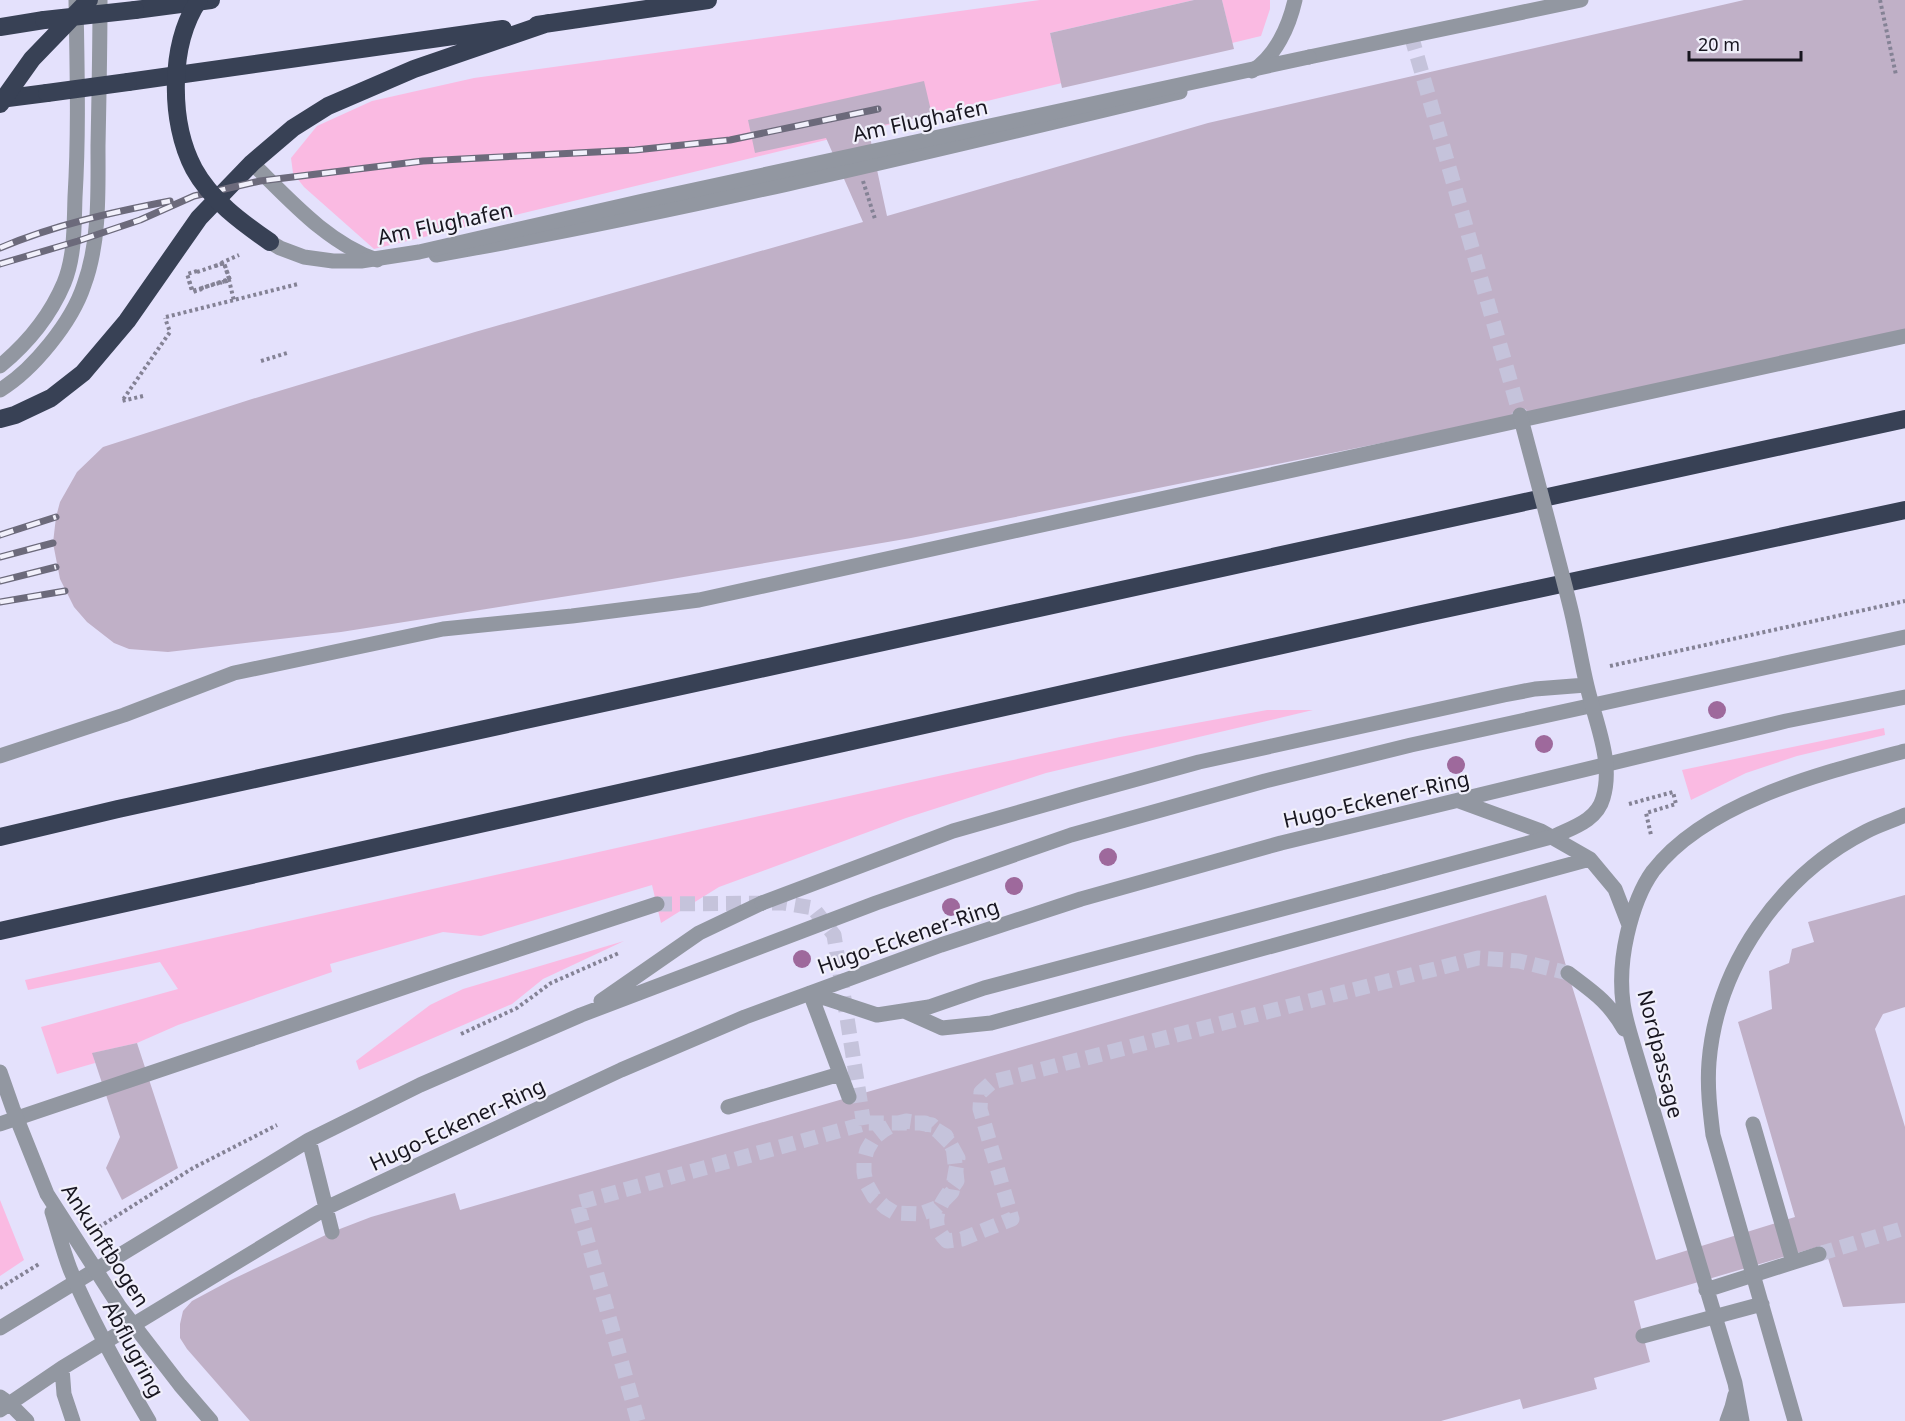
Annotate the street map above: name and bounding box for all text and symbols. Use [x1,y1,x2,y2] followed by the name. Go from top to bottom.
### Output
[1689,24,1802,62] scale bar
[1698,32,1740,56] text: 20 m
[850,92,990,148] street label: Am Flughafen
[375,195,515,251] street label: Am Flughafen
[1280,764,1472,834] street label: Hugo-Eckener-Ring
[813,892,1003,980] street label: Hugo-Eckener-Ring
[1632,987,1690,1121] street label: Nordpassage
[365,1071,549,1177] street label: Hugo-Eckener-Ring
[56,1178,156,1312] street label: Ankunftbogen
[97,1296,171,1402] street label: Abflugring

